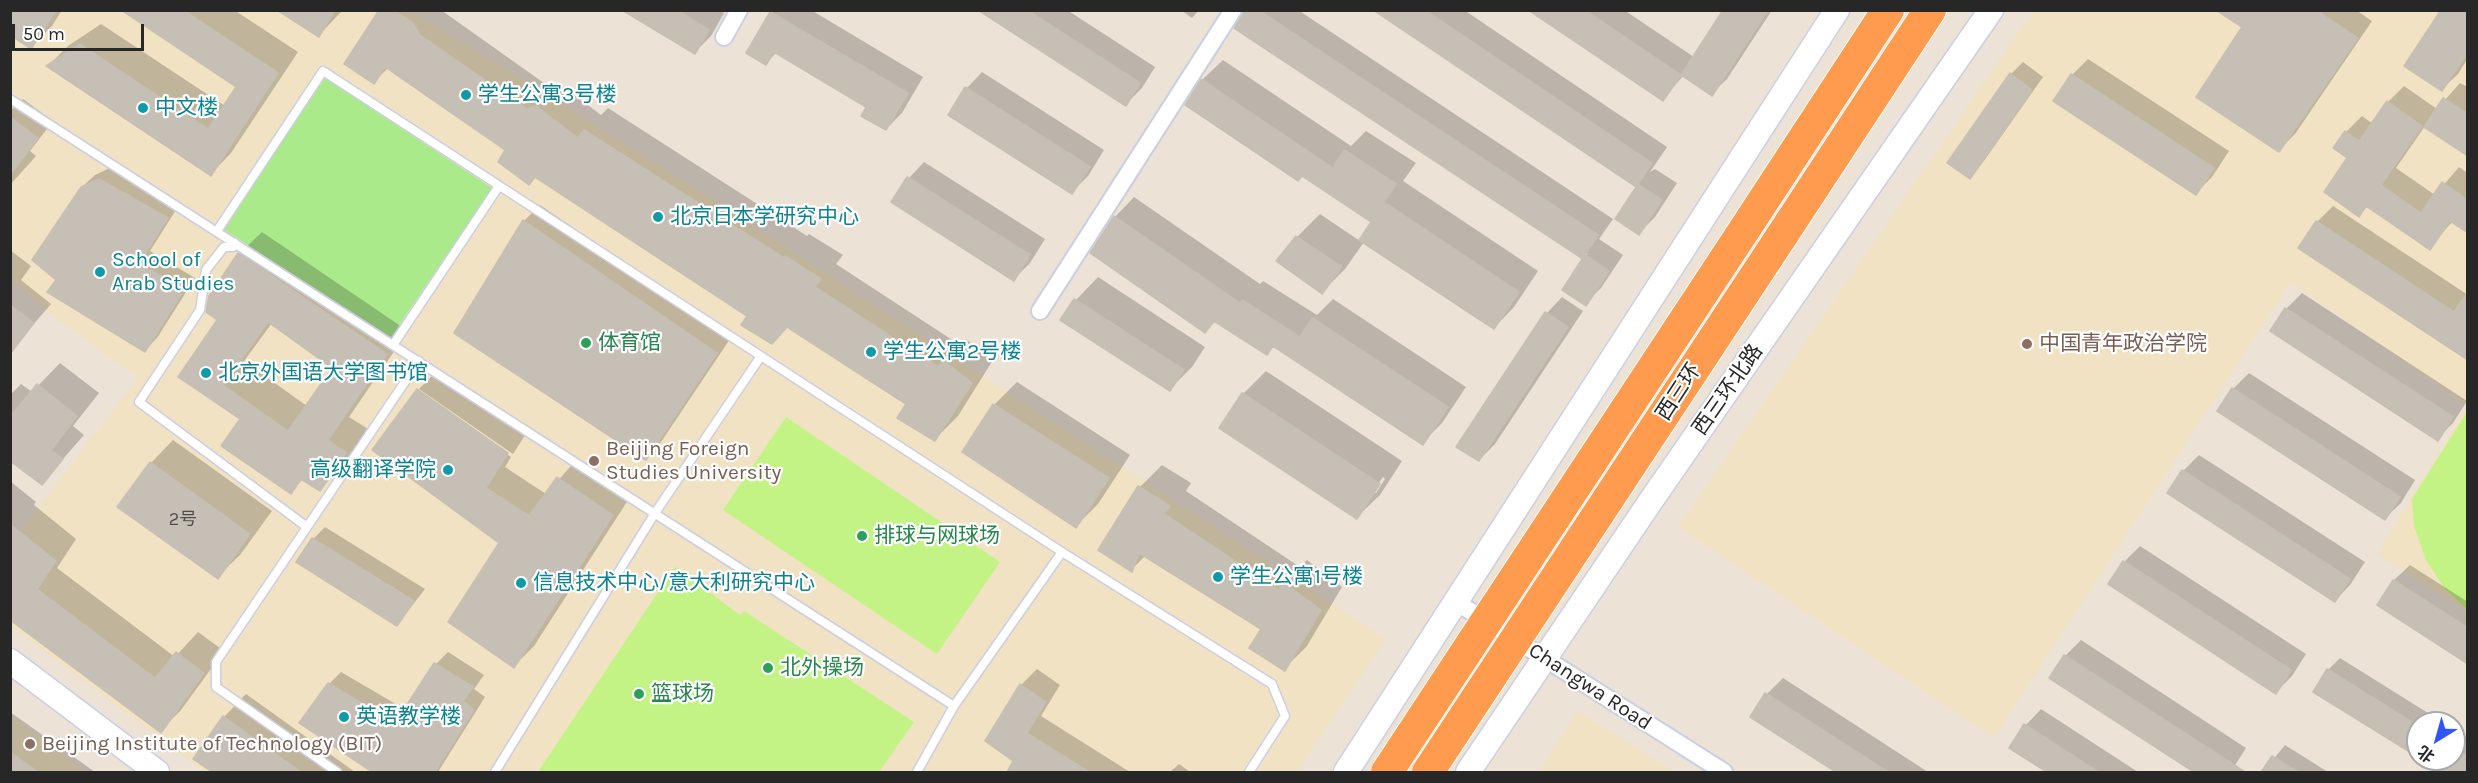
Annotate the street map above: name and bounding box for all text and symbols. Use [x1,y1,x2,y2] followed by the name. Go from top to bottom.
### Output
[15,12,147,50] scale bar
[23,23,65,45] text: 50 m
[478,82,616,108] place label: 学生公寓3号楼
[459,88,473,102] marker: 学生公寓3号楼
[155,95,218,121] place label: 中文楼
[136,101,150,115] marker: 中文楼
[670,204,859,230] place label: 北京日本学研究中心
[651,210,665,224] marker: 北京日本学研究中心
[112,247,234,297] place label: School of Arab Studies
[93,265,107,279] marker: School of Arab Studies
[598,330,661,356] place label: 体育馆
[2039,331,2207,357] place label: 中国青年政治学院
[579,336,593,350] marker: 体育馆
[2020,337,2034,351] marker: 中国青年政治学院
[883,339,1021,365] place label: 学生公寓2号楼
[1688,340,1768,440] street label: 西三环北路
[864,345,878,359] marker: 学生公寓2号楼
[1651,359,1707,425] street label: 西三环
[218,360,428,386] place label: 北京外国语大学图书馆
[199,366,213,380] marker: 北京外国语大学图书馆
[606,436,781,486] place label: Beijing Foreign Studies University
[587,454,601,468] marker: Beijing Foreign Studies University
[310,457,436,483] place label: 高级翻译学院
[441,463,455,477] marker: 高级翻译学院
[169,509,197,531] house number: 2号
[874,523,1000,549] place label: 排球与网球场
[855,529,869,543] marker: 排球与网球场
[1230,564,1363,590] place label: 学生公寓1号楼
[533,570,815,596] place label: 信息技术中心/意大利研究中心
[1211,570,1225,584] marker: 学生公寓1号楼
[514,576,528,590] marker: 信息技术中心/意大利研究中心
[1524,638,1656,736] street label: Changwa Road
[780,655,864,681] place label: 北外操场
[761,661,775,675] marker: 北外操场
[651,681,714,707] place label: 篮球场
[632,687,646,701] marker: 篮球场
[356,704,461,730] place label: 英语教学楼
[337,710,351,724] marker: 英语教学楼
[2406,711,2466,771] north arrow
[42,731,382,757] place label: Beijing Institute of Technology (BIT)
[23,737,37,751] marker: Beijing Institute of Technology (BIT)
[2414,742,2438,767] text: 北

